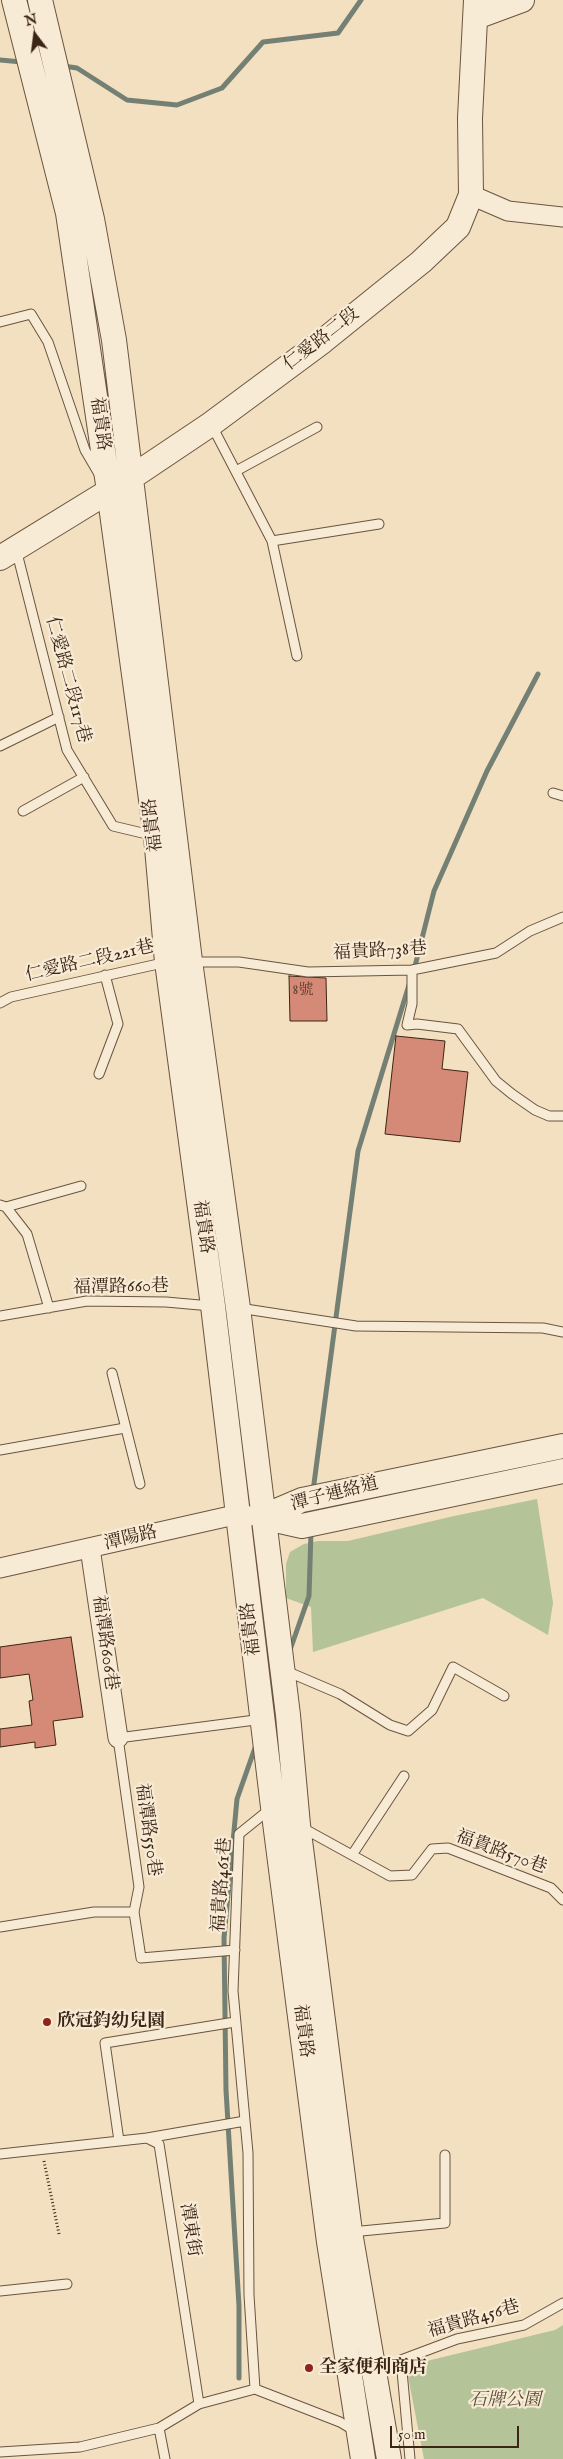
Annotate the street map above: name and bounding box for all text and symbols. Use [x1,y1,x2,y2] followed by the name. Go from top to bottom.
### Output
[10,10,60,60] north arrow
[23,10,39,31] text: N
[280,304,364,376] street label: 仁愛路二段
[85,396,113,452] street label: 福貴路
[40,615,94,745] street label: 仁愛路二段117巷
[140,797,168,853] street label: 福貴路
[23,937,157,987] street label: 仁愛路二段221巷
[332,939,428,965] street label: 福貴路738巷
[293,982,313,1000] house number: 8號
[188,1199,216,1255] street label: 福貴路
[73,1276,169,1300] street label: 福潭路660巷
[289,1474,381,1516] street label: 潭子連絡道
[102,1522,160,1556] street label: 潭陽路
[87,1594,121,1692] street label: 福潭路606巷
[238,1601,266,1657] street label: 福貴路
[130,1782,164,1878] street label: 福潭路550巷
[452,1826,550,1880] street label: 福貴路570巷
[209,1837,237,1933] street label: 福貴路461巷
[288,2003,316,2059] street label: 福貴路
[57,2011,165,2033] place label: 欣冠鈞幼兒園
[41,2016,53,2028] marker: 欣冠鈞幼兒園
[174,2202,204,2258] street label: 潭東街
[425,2297,523,2343] street label: 福貴路456巷
[319,2357,427,2379] place label: 全家便利商店
[303,2362,315,2374] marker: 全家便利商店
[469,2390,541,2412] park label: 石牌公園
[393,2416,522,2448] scale bar
[398,2425,426,2444] text: 50 m

